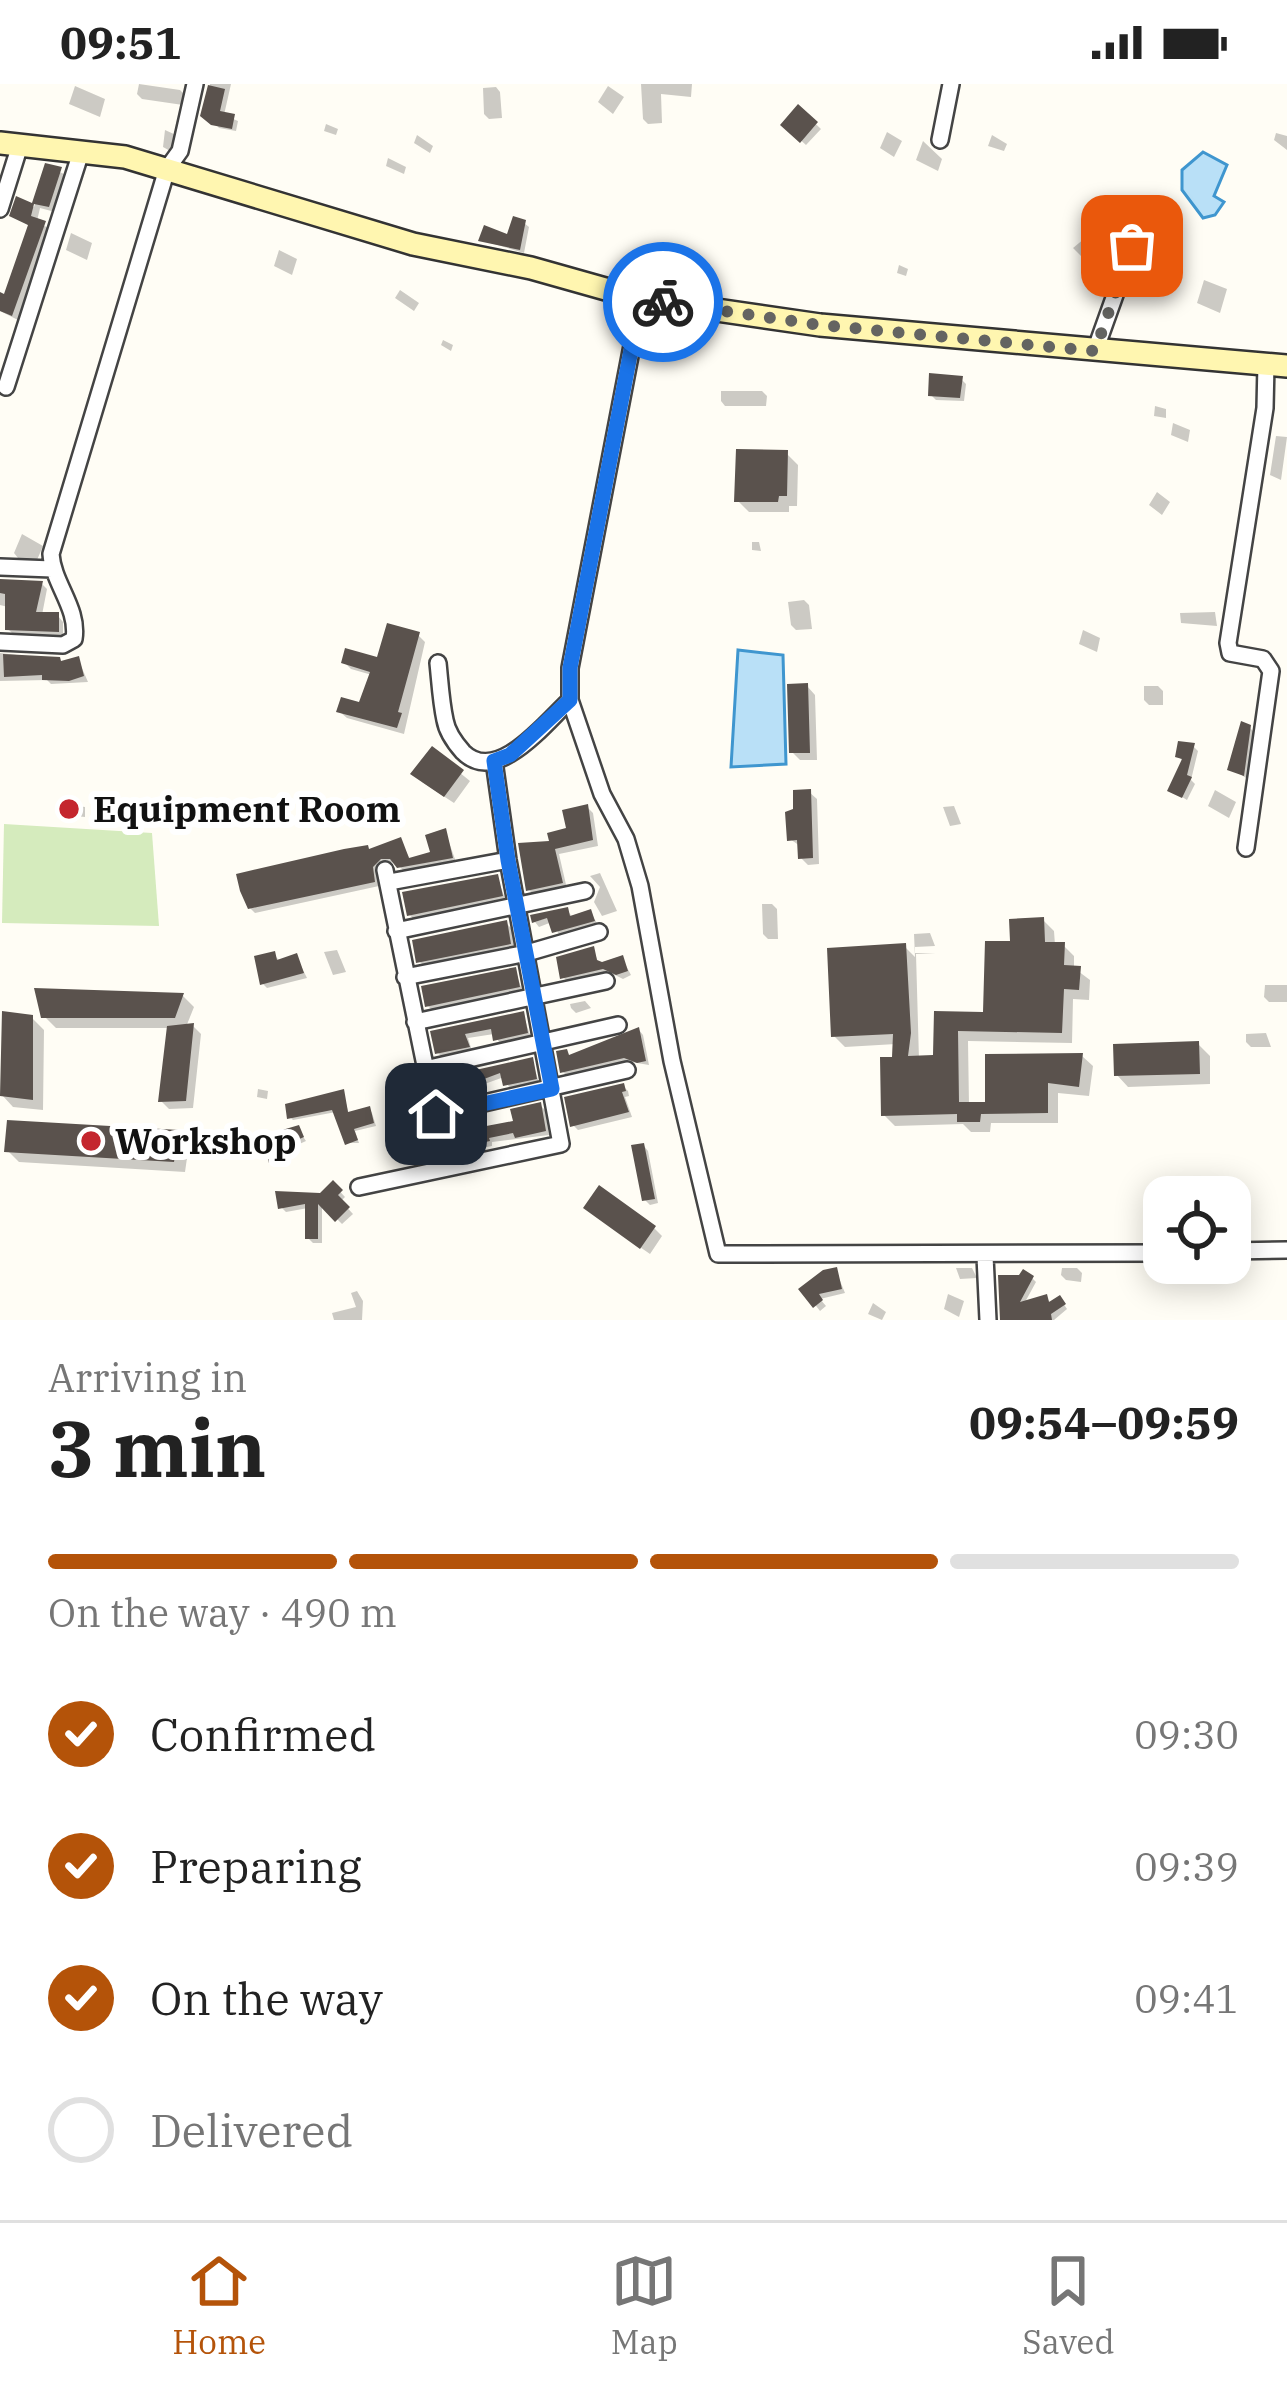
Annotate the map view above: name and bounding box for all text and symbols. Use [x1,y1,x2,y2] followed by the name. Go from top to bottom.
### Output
[60,13,182,71] text: 09:51
[1081,195,1183,297] pin
[1099,213,1165,279] icon: bag
[603,242,723,362] courier
[630,269,696,335] icon: bike
[93,785,401,832] place label: Equipment Room
[56,796,82,822] marker: Equipment Room
[385,1063,487,1165] pin
[403,1081,469,1147] icon: home
[115,1117,297,1164] place label: Workshop
[78,1128,104,1154] marker: Workshop
[1143,1176,1251,1284] map controls
[1143,1176,1251,1284] button: locate
[48,1352,247,1403] text: Arriving in
[969,1393,1239,1451] text: 09:54–09:59
[48,1397,266,1498] text: 3 min
[48,1587,397,1638] text: On the way · 490 m
[48,1701,114,1767] icon: check
[150,1705,376,1763] text: Confirmed
[1134,1709,1239,1760] text: 09:30
[48,1833,114,1899] icon: check
[150,1837,362,1895] text: Preparing
[1134,1841,1239,1892] text: 09:39
[48,1965,114,2031] icon: check
[150,1969,383,2027] text: On the way
[1134,1973,1239,2024] text: 09:41
[150,2101,353,2159] text: Delivered
[172,2248,266,2363] tab: Home
[611,2248,678,2363] tab: Map
[1022,2248,1115,2363] tab: Saved

